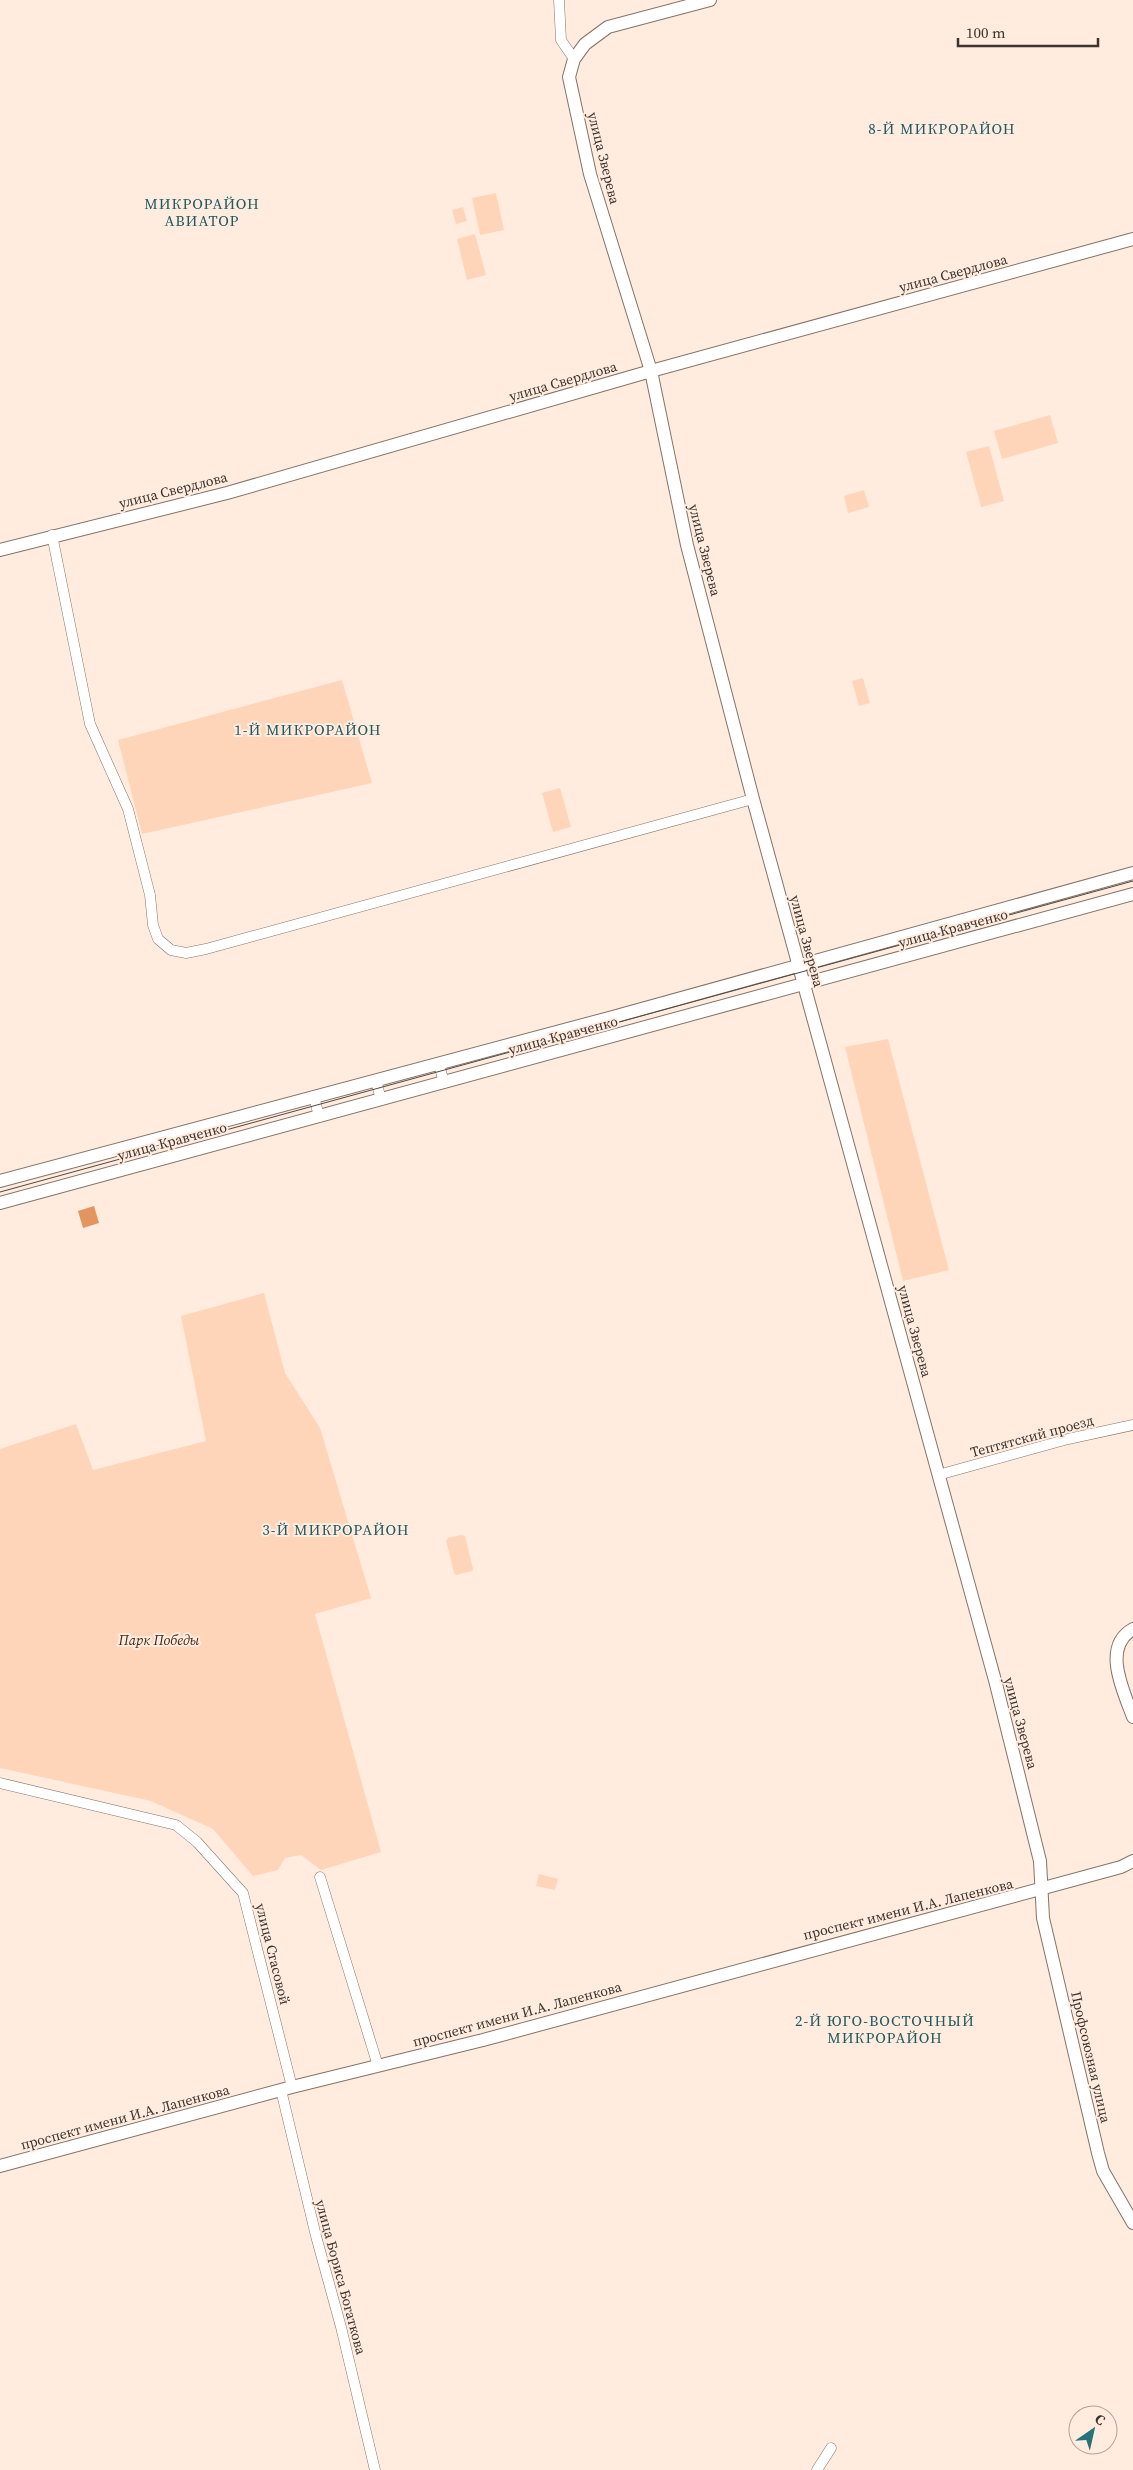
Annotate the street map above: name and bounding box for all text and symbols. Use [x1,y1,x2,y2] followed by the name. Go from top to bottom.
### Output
[958,15,1098,47] scale bar
[966,22,1006,43] text: 100 m
[583,110,625,207] street label: улица Зверева
[868,118,1016,139] district label: 8-Й МИКРОРАЙОН
[144,193,260,231] district label: МИКРОРАЙОН АВИАТОР
[897,249,1010,297] street label: улица Свердлова
[507,356,620,406] street label: улица Свердлова
[117,467,230,513] street label: улица Свердлова
[684,502,726,599] street label: улица Зверева
[234,719,382,740] district label: 1-Й МИКРОРАЙОН
[785,893,829,990] street label: улица Зверева
[896,904,1010,952] street label: улица Кравченко
[506,1011,620,1059] street label: улица Кравченко
[115,1117,229,1165] street label: улица Кравченко
[893,1283,937,1380] street label: улица Зверева
[968,1410,1096,1462] street label: Тептятский проезд
[262,1519,410,1540] district label: 3-Й МИКРОРАЙОН
[118,1630,200,1650] park label: Парк Победы
[999,1675,1043,1772] street label: улица Зверева
[801,1873,1016,1945] street label: проспект имени И.А. Лапенкова
[251,1901,295,2007] street label: улица Стасовой
[410,1976,625,2052] street label: проспект имени И.А. Лапенкова
[1066,1989,1116,2126] street label: Профсоюзная улица
[795,2010,975,2048] district label: 2-Й ЮГО-ВОСТОЧНЫЙ МИКРОРАЙОН
[18,2079,233,2155] street label: проспект имени И.А. Лапенкова
[311,2197,372,2357] street label: улица Бориса Богаткова
[1068,2405,1118,2455] north arrow
[1091,2408,1110,2430] text: С

